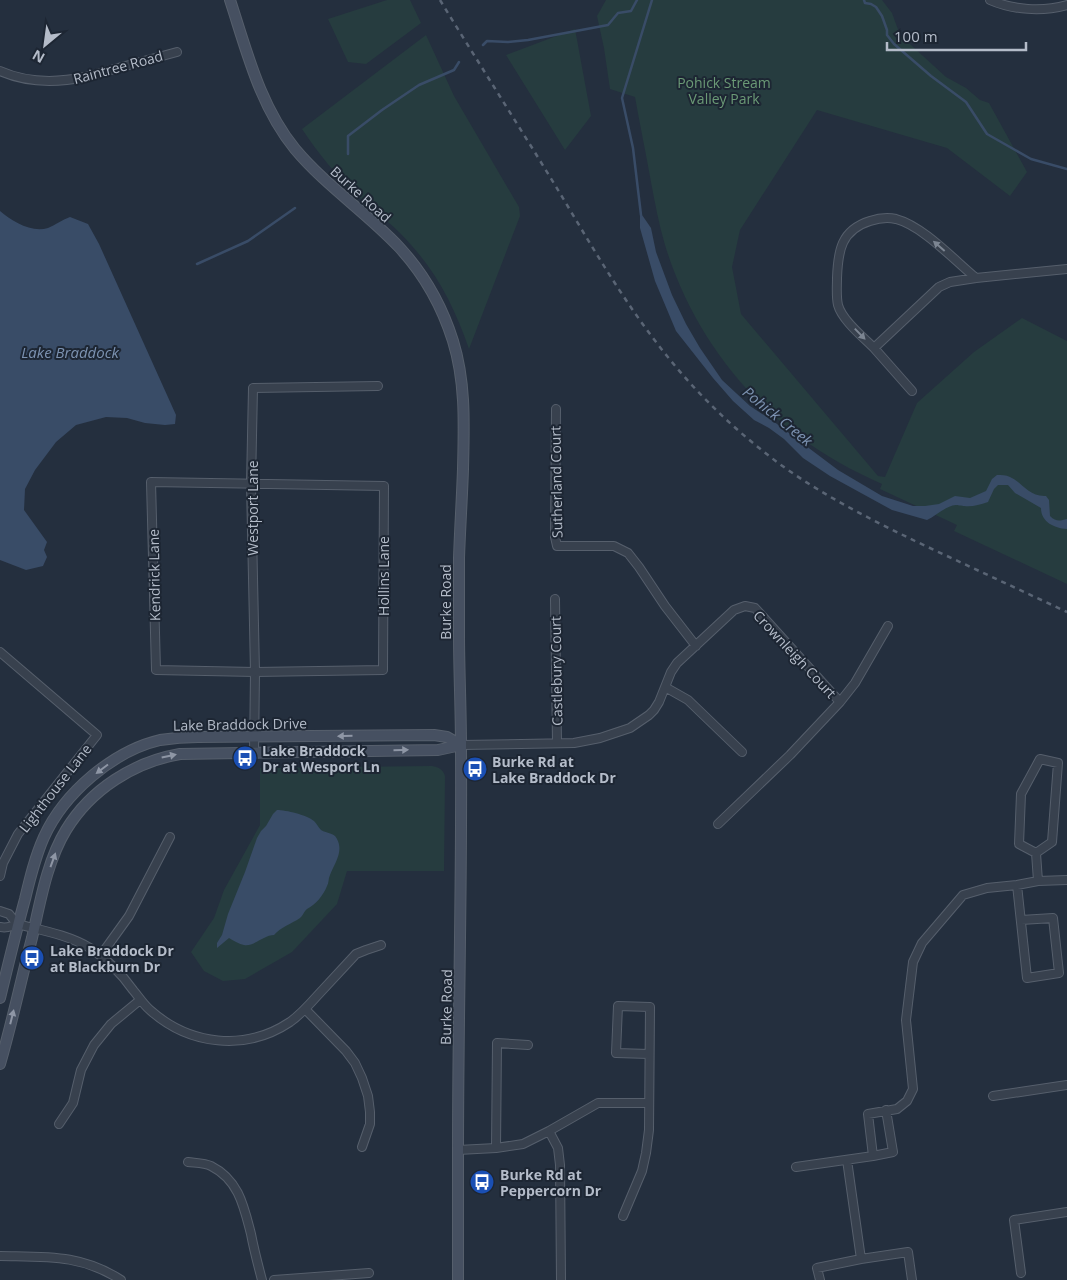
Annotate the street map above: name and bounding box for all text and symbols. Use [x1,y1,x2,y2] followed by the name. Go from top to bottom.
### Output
[20,20,70,70] north arrow
[887,20,1026,52] scale bar
[894,26,938,46] text: 100 m
[29,46,48,68] text: N
[71,46,165,88] street label: Raintree Road
[677,73,771,108] park label: Pohick Stream Valley Park
[327,162,395,226] street label: Burke Road
[933,240,945,252] one-way arrow
[854,328,866,340] one-way arrow
[21,342,120,362] water label: Lake Braddock
[739,382,818,451] water label: Pohick Creek
[546,426,566,538] street label: Sutherland Court
[243,460,262,556] street label: Westport Lane
[144,529,164,621] street label: Kendrick Lane
[374,536,393,616] street label: Hollins Lane
[436,564,455,640] street label: Burke Road
[749,606,841,702] street label: Crownleigh Court
[546,616,566,726] street label: Castlebury Court
[173,713,307,735] street label: Lake Braddock Drive
[337,732,353,740] one-way arrow
[14,740,96,836] street label: Lighthouse Lane
[262,741,380,776] place label: Lake Braddock Dr at Wesport Ln
[232,745,258,771] bus stop icon: Lake Braddock Dr at Wesport Ln
[393,746,409,754] one-way arrow
[161,752,176,760] one-way arrow
[492,752,616,787] place label: Burke Rd at Lake Braddock Dr
[462,756,488,782] bus stop icon: Burke Rd at Lake Braddock Dr
[95,764,109,774] one-way arrow
[49,852,57,867] one-way arrow
[50,941,174,976] place label: Lake Braddock Dr at Blackburn Dr
[19,945,45,971] bus stop icon: Lake Braddock Dr at Blackburn Dr
[436,969,456,1045] street label: Burke Road
[8,1010,16,1025] one-way arrow
[500,1165,602,1200] place label: Burke Rd at Peppercorn Dr
[469,1169,495,1195] bus stop icon: Burke Rd at Peppercorn Dr

